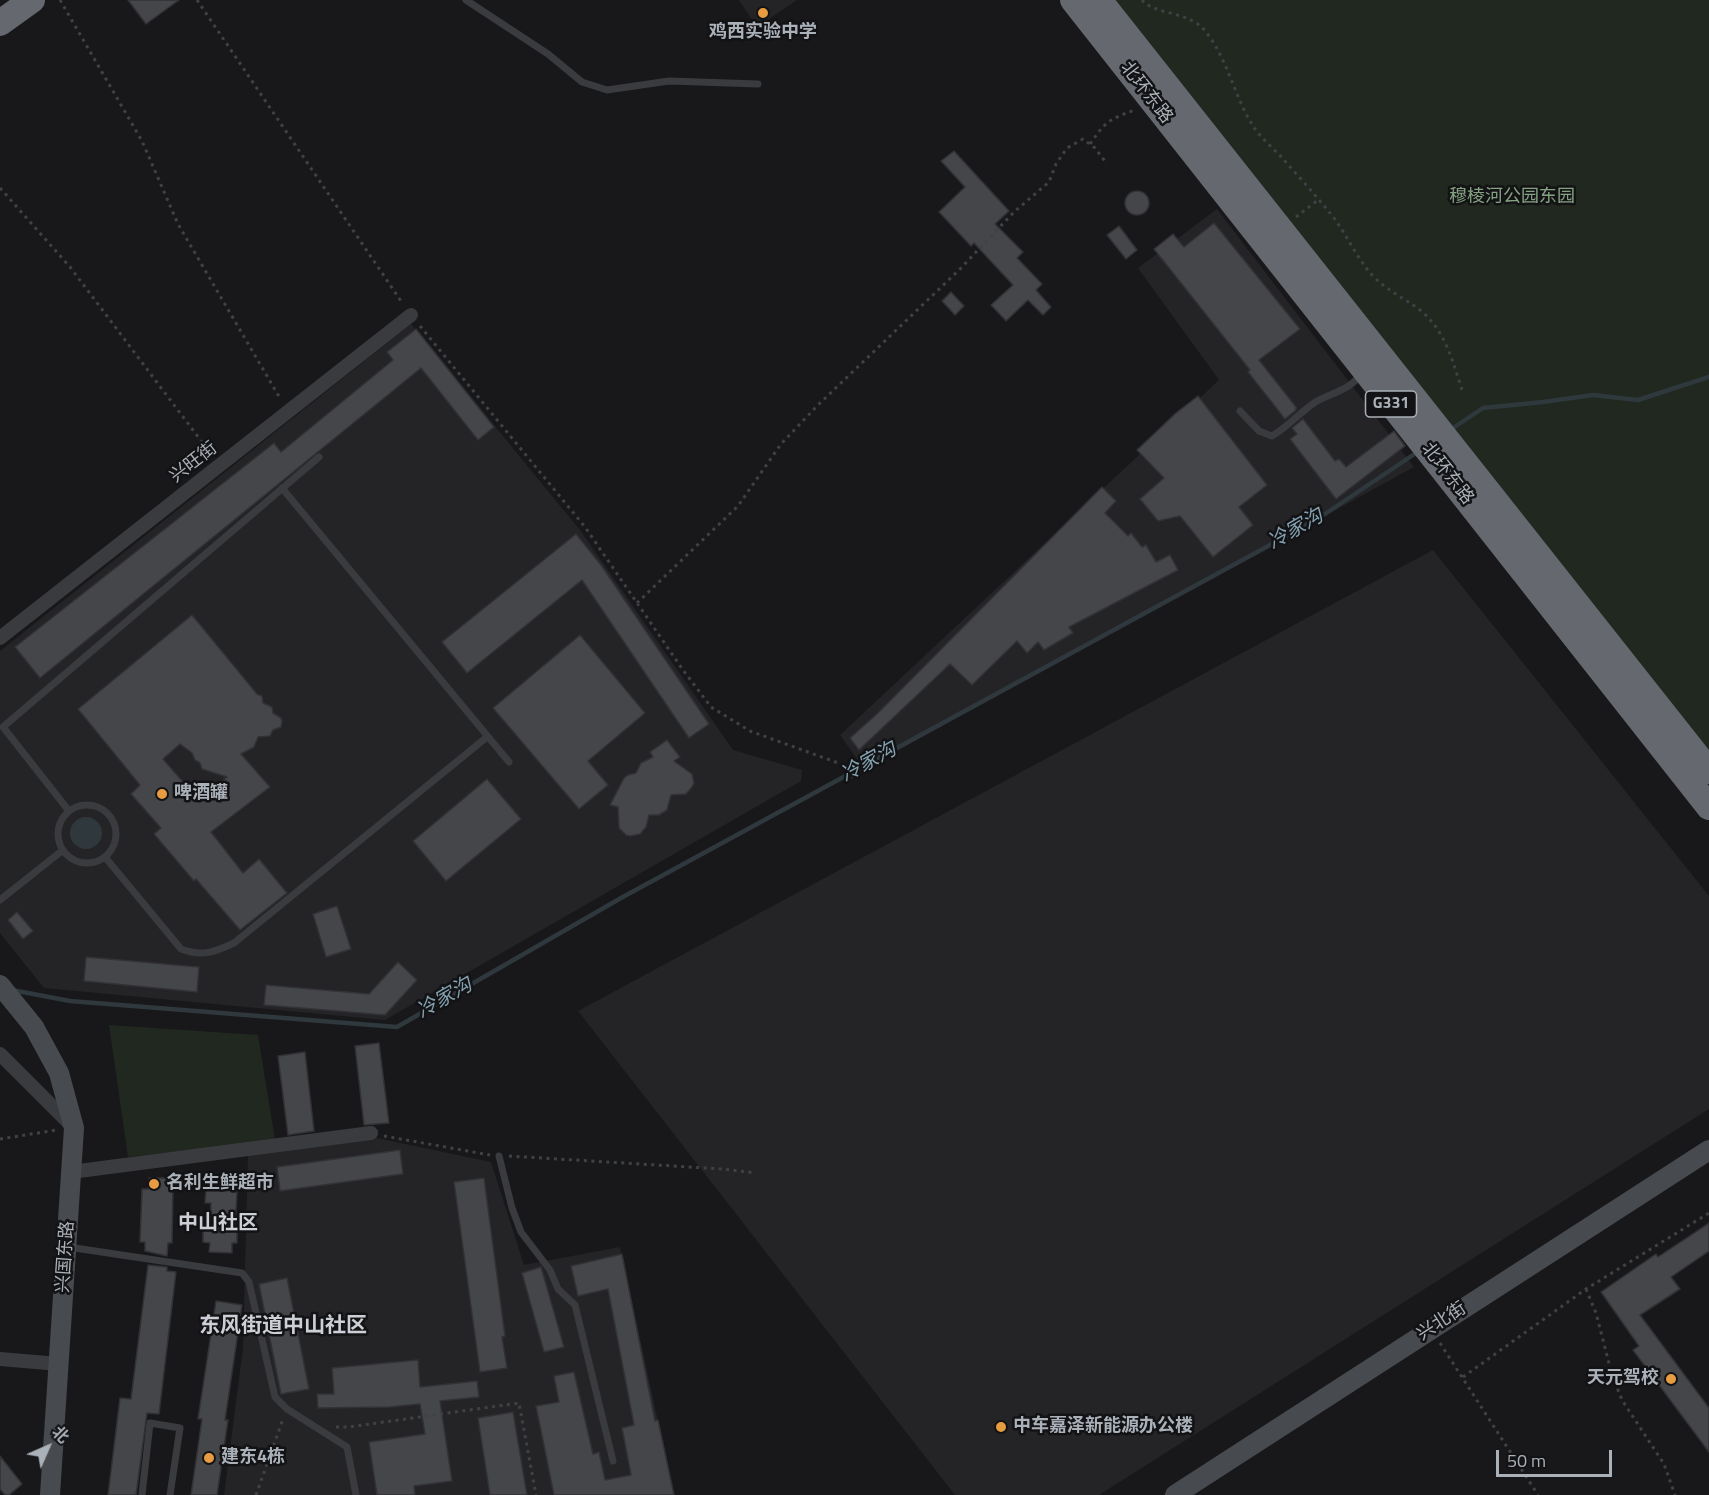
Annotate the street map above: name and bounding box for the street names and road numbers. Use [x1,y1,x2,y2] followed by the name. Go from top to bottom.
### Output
[1115,58,1177,128] street label: 北环东路
[1366,391,1416,417] road number: G331
[166,438,222,488] street label: 兴旺街
[1416,439,1478,509] street label: 北环东路
[53,1220,79,1294] street label: 兴国东路
[1413,1298,1471,1346] street label: 兴北街

